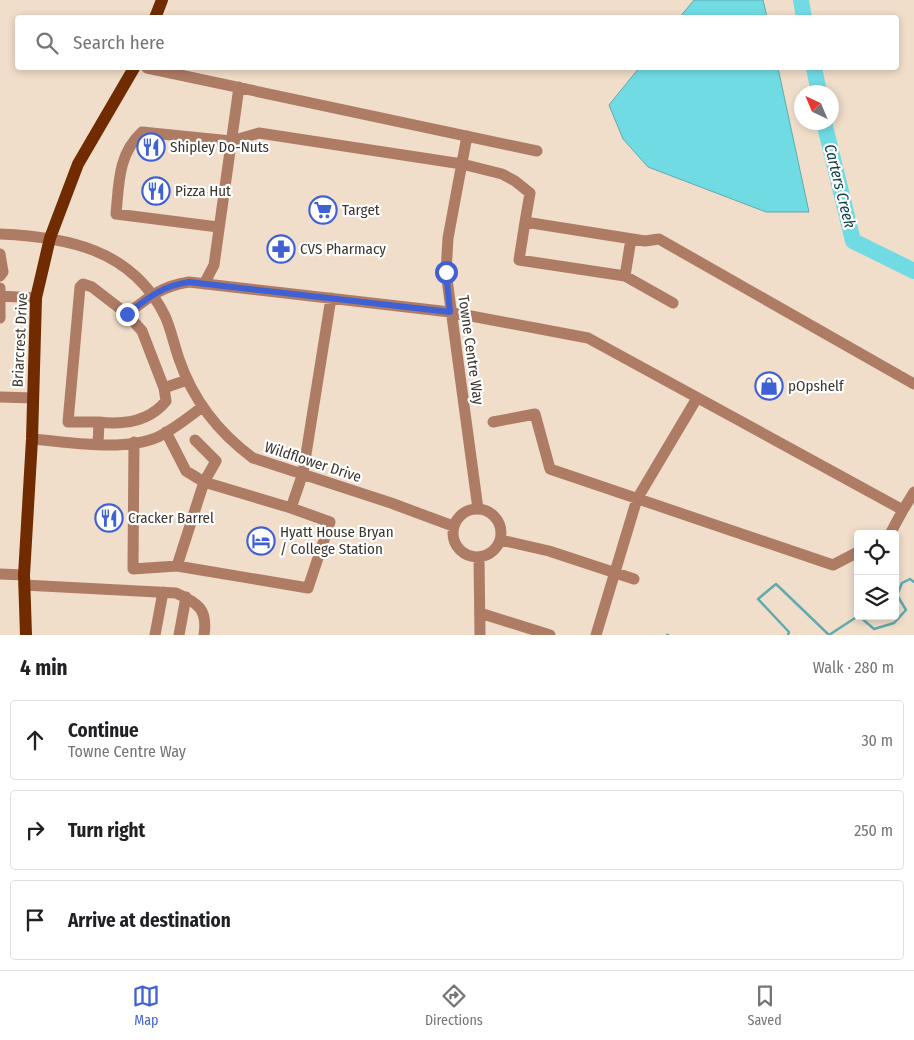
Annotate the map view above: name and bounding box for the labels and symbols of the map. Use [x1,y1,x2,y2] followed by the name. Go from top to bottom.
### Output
[794,85,839,130] north arrow
[136,132,166,162] restaurant icon: Shipley Do-Nuts
[170,138,269,156] place label: Shipley Do-Nuts
[820,142,860,230] water label: Carters Creek
[141,176,171,206] restaurant icon: Pizza Hut
[175,182,231,200] place label: Pizza Hut
[308,195,338,225] supermarket icon: Target
[342,201,380,219] place label: Target
[266,234,296,264] pharmacy icon: CVS Pharmacy
[300,240,386,258] place label: CVS Pharmacy
[435,261,458,284] route start
[9,292,31,388] street label: Briarcrest Drive
[454,294,488,406] street label: Towne Centre Way
[116,303,139,326] route end
[754,371,784,401] shop icon: pOpshelf
[788,377,845,395] place label: pOpshelf
[262,438,364,486] street label: Wildflower Drive
[94,503,124,533] restaurant icon: Cracker Barrel
[128,509,214,527] place label: Cracker Barrel
[280,523,394,558] place label: Hyatt House Bryan / College Station
[246,526,276,556] hotel icon: Hyatt House Bryan / College Station

